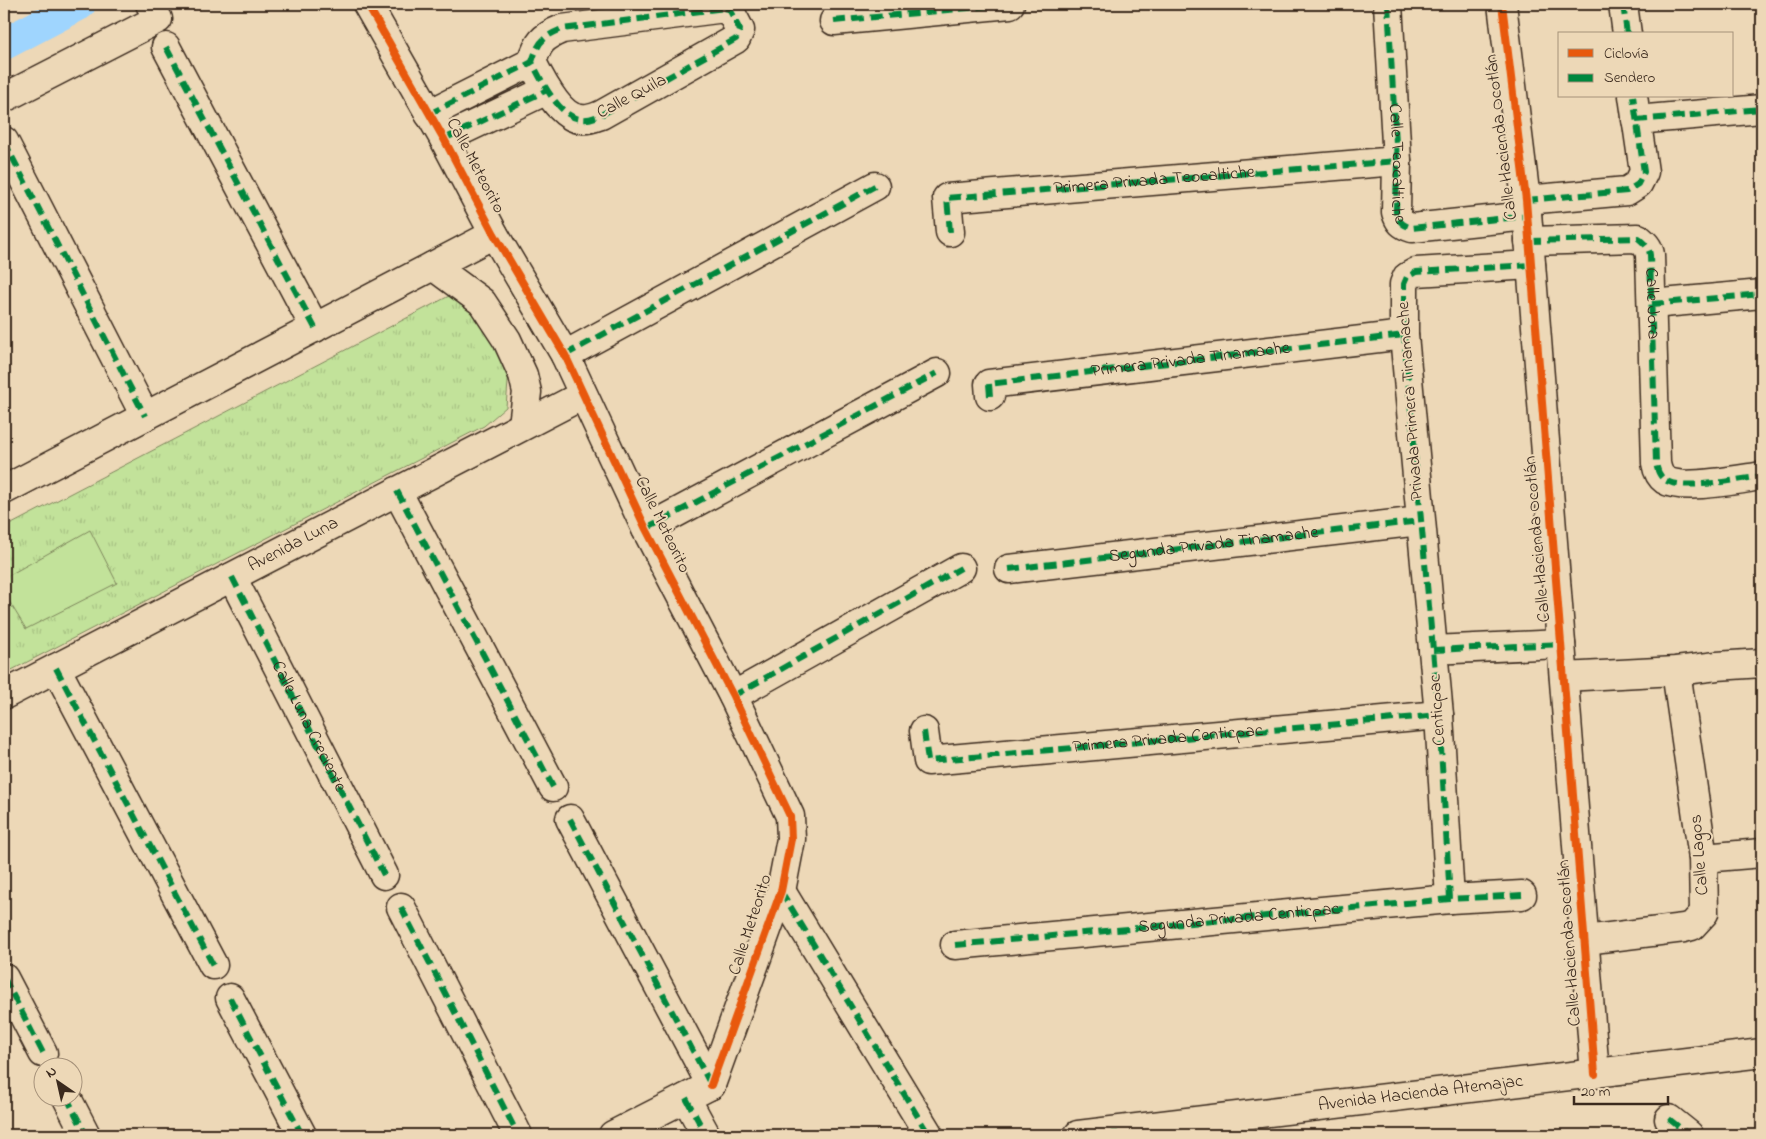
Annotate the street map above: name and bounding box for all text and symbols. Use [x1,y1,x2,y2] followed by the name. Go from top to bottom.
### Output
[1558,32,1734,98] legend
[1604,43,1649,65] text: Ciclovía
[1479,52,1525,222] street label: Calle Hacienda Ocotlán
[1604,67,1656,89] text: Sendero
[592,68,672,126] street label: Calle Quila
[1381,103,1413,230] street label: Calle Teocaltiche
[439,114,511,218] street label: Calle Meteorito
[1053,160,1257,202] street label: Primera Privada Teocaltiche
[1637,267,1665,340] street label: Calle Jora
[1391,300,1431,501] street label: Privada Primera Tinamache
[1090,335,1292,385] street label: Primera Privada Tinamache
[1518,455,1558,623] street label: Calle Hacienda Ocotlán
[627,472,697,578] street label: Calle Meteorito
[244,511,343,579] street label: Avenida Luna
[1107,520,1321,570] street label: Segunda Privada Tinamache
[264,657,353,798] street label: Calle Luna Creciente
[1423,673,1453,747] street label: Centicpac
[1071,718,1264,761] street label: Primera Privada Centicpac
[1684,813,1717,897] street label: Calle Lagos
[1551,859,1589,1027] street label: Calle Hacienda Ocotlán
[722,871,780,979] street label: Calle Meteorito
[1137,896,1341,941] street label: Segunda Privada Centicpac
[32,1056,82,1106] north arrow
[42,1061,61,1084] text: N
[1317,1069,1524,1119] street label: Avenida Hacienda Atemajac
[1574,1074,1667,1106] scale bar
[1581,1081,1611,1103] text: 20 m

